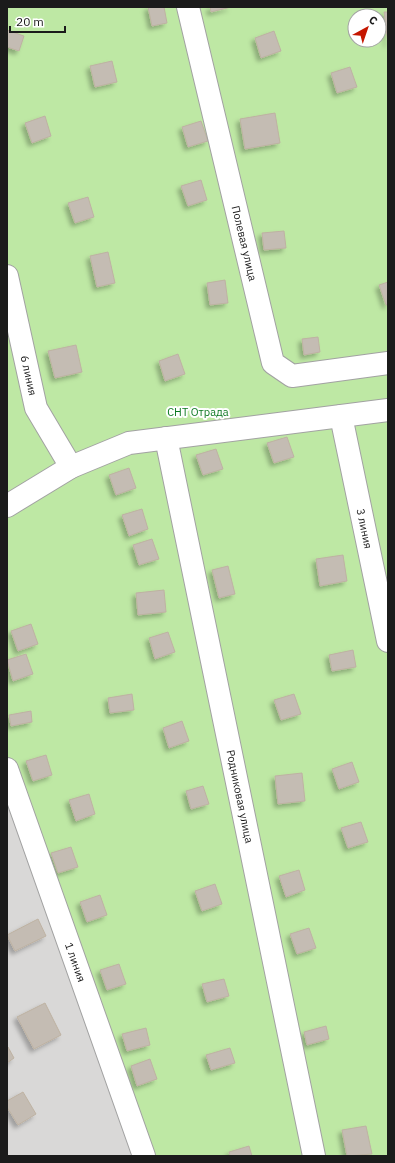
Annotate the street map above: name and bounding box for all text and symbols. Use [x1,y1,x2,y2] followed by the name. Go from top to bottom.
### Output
[10,8,65,34] scale bar
[347,8,387,48] north arrow
[366,13,381,28] text: С
[16,14,44,29] text: 20 m
[229,204,260,283] street label: Полевая улица
[18,354,40,397] street label: 6 линия
[167,405,229,419] park label: СНТ Отрада
[353,507,376,550] street label: 3 линия
[223,748,256,845] street label: Родниковая улица
[62,941,89,984] street label: 1 линия

